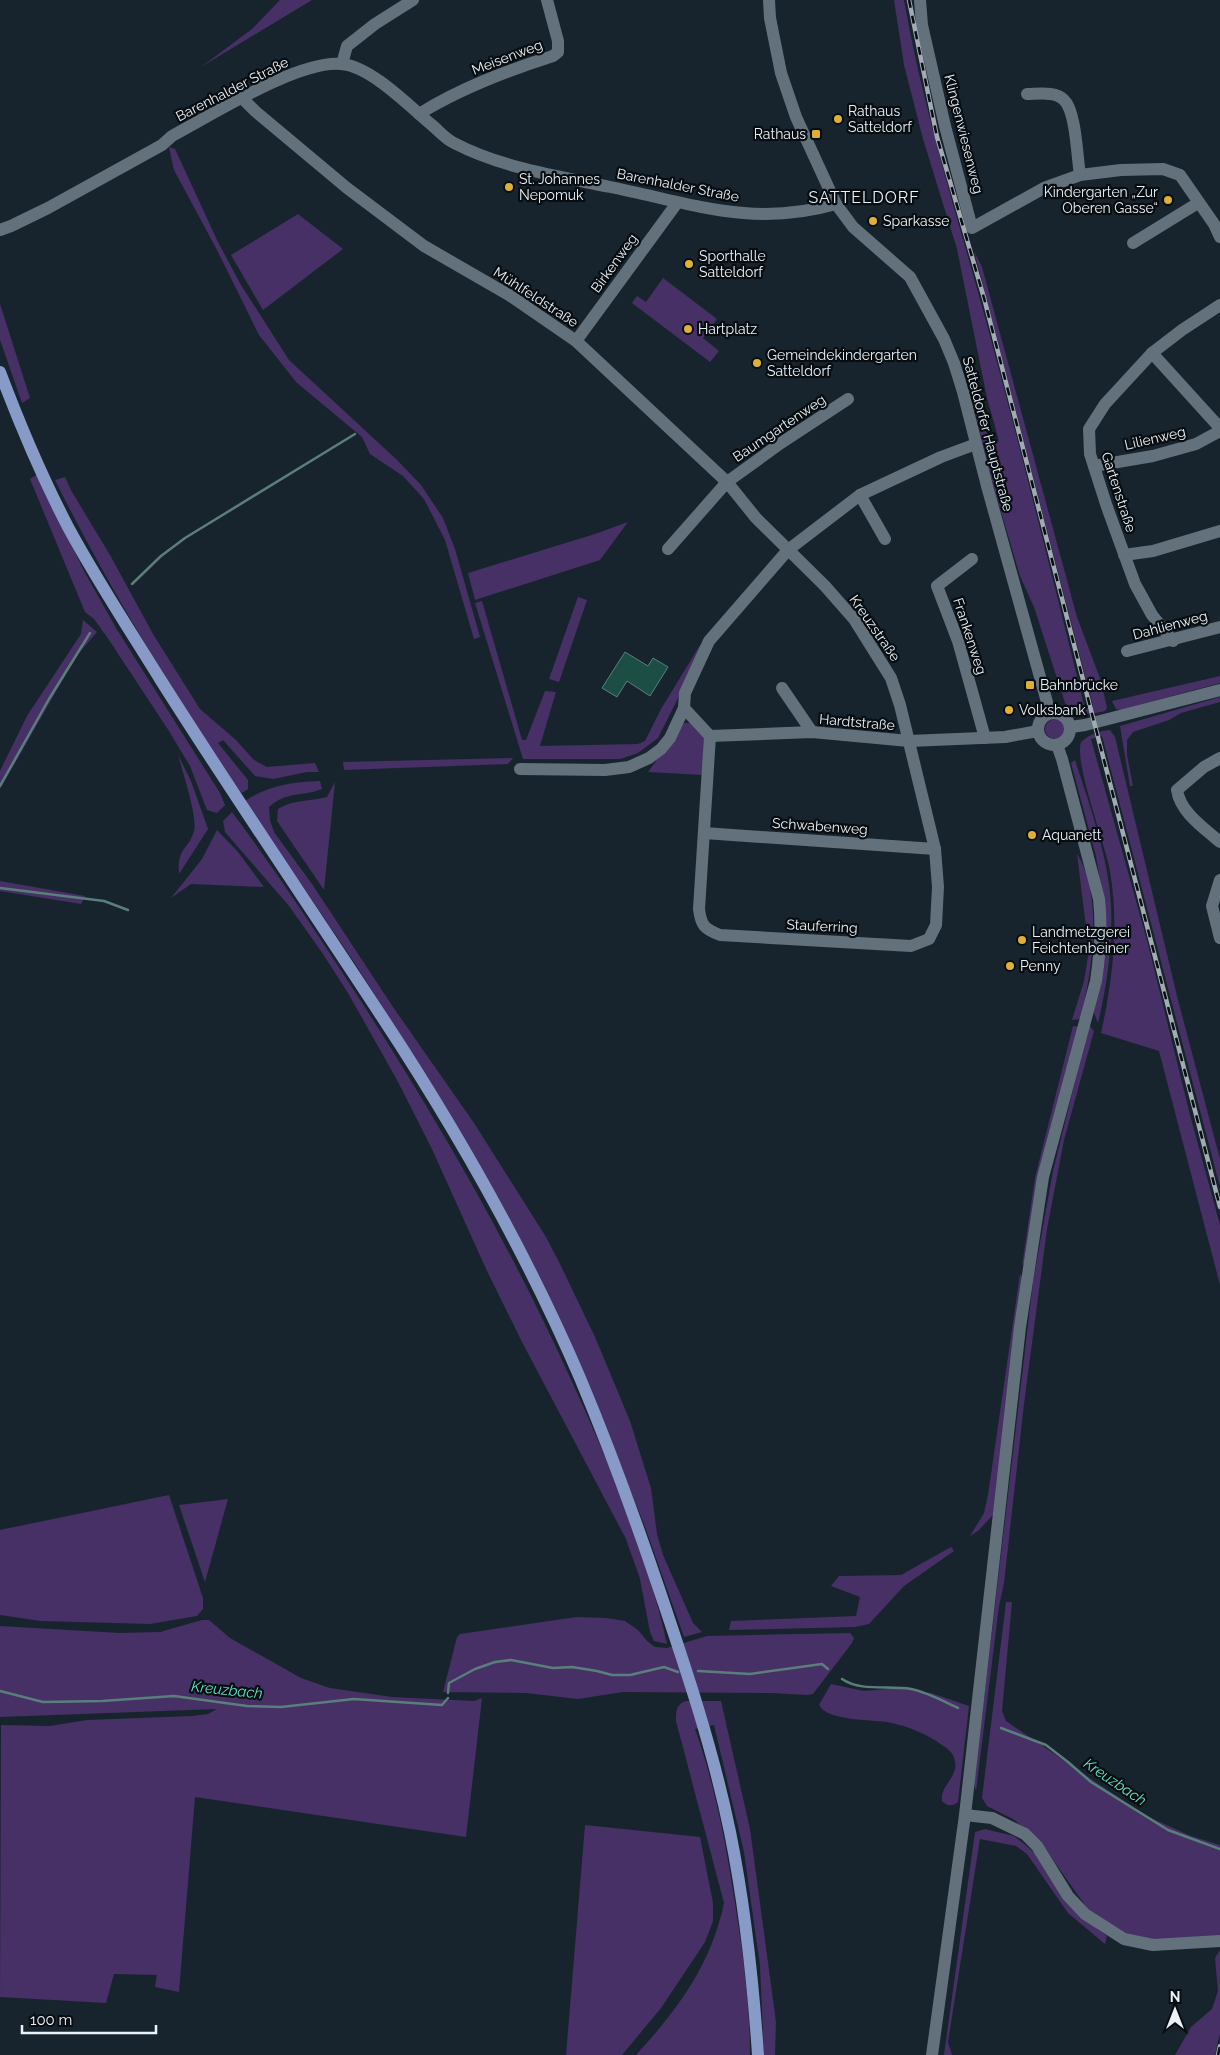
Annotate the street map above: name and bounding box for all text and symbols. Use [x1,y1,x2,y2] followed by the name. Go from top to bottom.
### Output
[469,36,545,78] street label: Meisenweg
[173,54,291,124] street label: Barenhalder Straße
[941,73,987,195] street label: Klingenwiesenweg
[848,103,913,135] place label: Rathaus Satteldorf
[832,113,844,125] marker: Rathaus Satteldorf
[754,126,806,142] place label: Rathaus
[810,128,822,140] marker: Rathaus
[616,165,740,205] street label: Barenhalder Straße
[519,171,600,203] place label: St. Johannes Nepomuk
[503,181,515,193] marker: St. Johannes Nepomuk
[1044,184,1158,216] place label: Kindergarten „Zur Oberen Gasse“
[808,188,920,207] district label: SATTELDORF
[1162,194,1174,206] marker: Kindergarten „Zur Oberen Gasse“
[883,213,949,229] place label: Sparkasse
[867,215,879,227] marker: Sparkasse
[587,231,641,295] street label: Birkenweg
[699,248,766,280] place label: Sporthalle Satteldorf
[683,258,695,270] marker: Sporthalle Satteldorf
[491,264,581,330] street label: Mühlfeldstraße
[698,321,757,337] place label: Hartplatz
[682,323,694,335] marker: Hartplatz
[767,347,917,379] place label: Gemeindekindergarten Satteldorf
[960,355,1016,513] street label: Satteldorfer Hauptstraße
[751,357,763,369] marker: Gemeindekindergarten Satteldorf
[730,391,828,465] street label: Baumgartenweg
[1123,423,1187,453] street label: Lilienweg
[1099,450,1139,534] street label: Gartenstraße
[846,592,904,664] street label: Kreuzstraße
[950,596,990,676] street label: Frankenweg
[1131,607,1209,643] street label: Dahlienweg
[1040,677,1118,693] place label: Bahnbrücke
[1024,679,1036,691] marker: Bahnbrücke
[1019,702,1086,718] place label: Volksbank
[1003,704,1015,716] marker: Volksbank
[818,711,896,733] street label: Hardtstraße
[772,815,868,837] street label: Schwabenweg
[1042,827,1102,843] place label: Aquanett
[1026,829,1038,841] marker: Aquanett
[786,916,858,936] street label: Stauferring
[1032,924,1130,956] place label: Landmetzgerei Feichtenbeiner
[1016,934,1028,946] marker: Landmetzgerei Feichtenbeiner
[1020,958,1061,974] place label: Penny
[1004,960,1016,972] marker: Penny
[190,1677,264,1703] water label: Kreuzbach
[1080,1754,1150,1810] water label: Kreuzbach
[1150,1985,1200,2035] north arrow
[1170,1989,1180,2005] text: N
[22,2002,156,2034] scale bar
[30,2011,72,2029] text: 100 m

